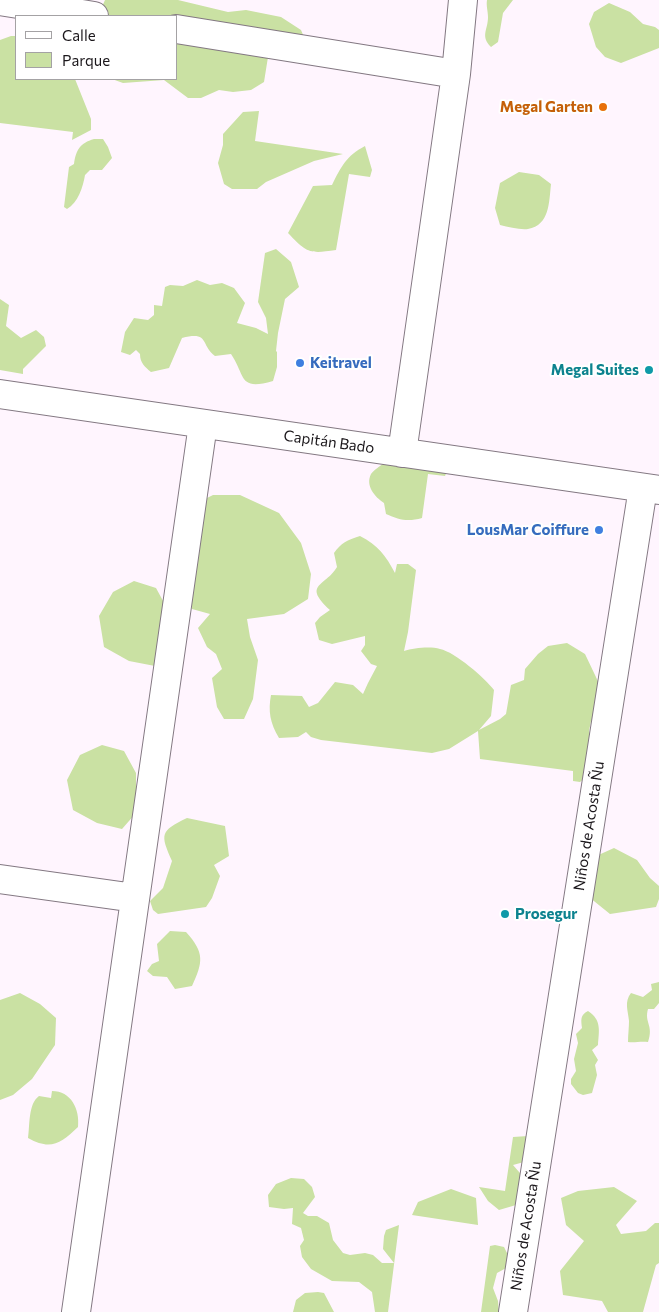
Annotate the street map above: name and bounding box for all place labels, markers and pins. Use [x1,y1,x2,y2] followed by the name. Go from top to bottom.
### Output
[500,98,593,116] place label: Megal Garten
[597,101,609,113] marker: Megal Garten
[310,354,372,372] place label: Keitravel
[294,357,306,369] marker: Keitravel
[551,361,639,379] place label: Megal Suites
[643,364,655,376] marker: Megal Suites
[467,521,589,539] place label: LousMar Coiffure
[593,524,605,536] marker: LousMar Coiffure
[515,905,577,923] place label: Prosegur
[499,908,511,920] marker: Prosegur

